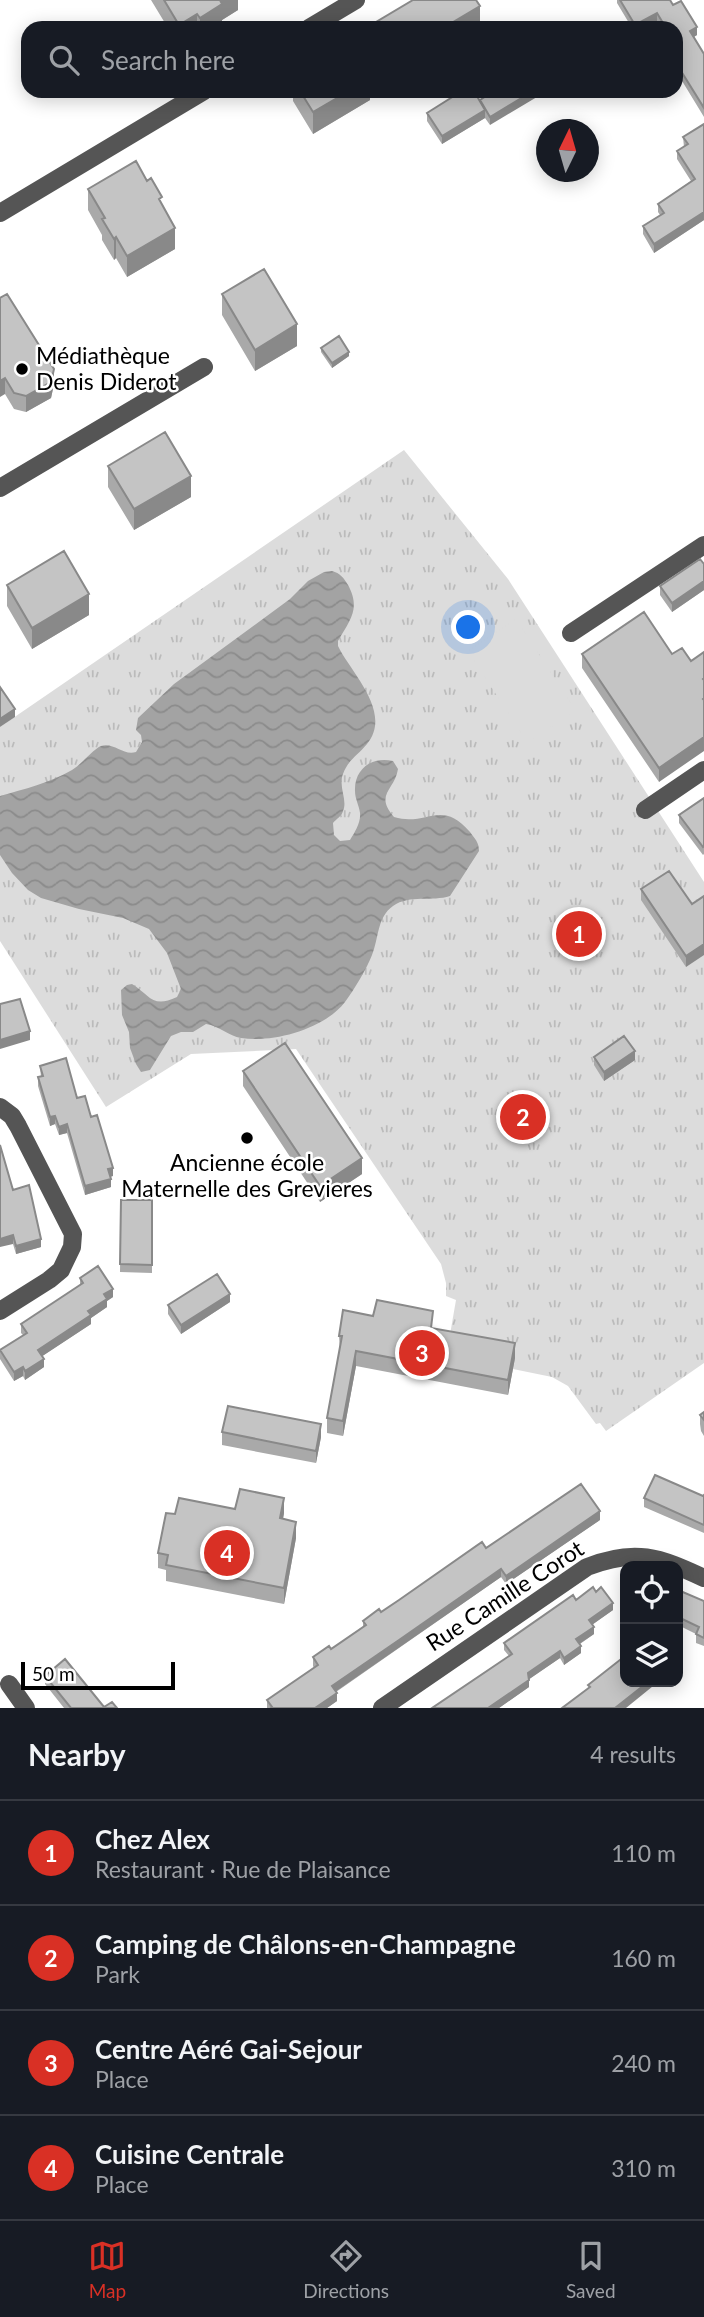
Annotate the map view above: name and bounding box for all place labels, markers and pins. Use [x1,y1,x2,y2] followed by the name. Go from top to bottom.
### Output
[36,341,177,395] place label: Médiathèque Denis Diderot
[14,361,30,377] marker: Médiathèque Denis Diderot
[556,908,602,960] pin: 1
[500,1091,546,1143] pin: 2
[239,1130,255,1146] marker: Ancienne école Maternelle des Grevieres
[121,1148,373,1202] place label: Ancienne école Maternelle des Grevieres
[399,1327,445,1379] pin: 3
[204,1527,250,1579] pin: 4

